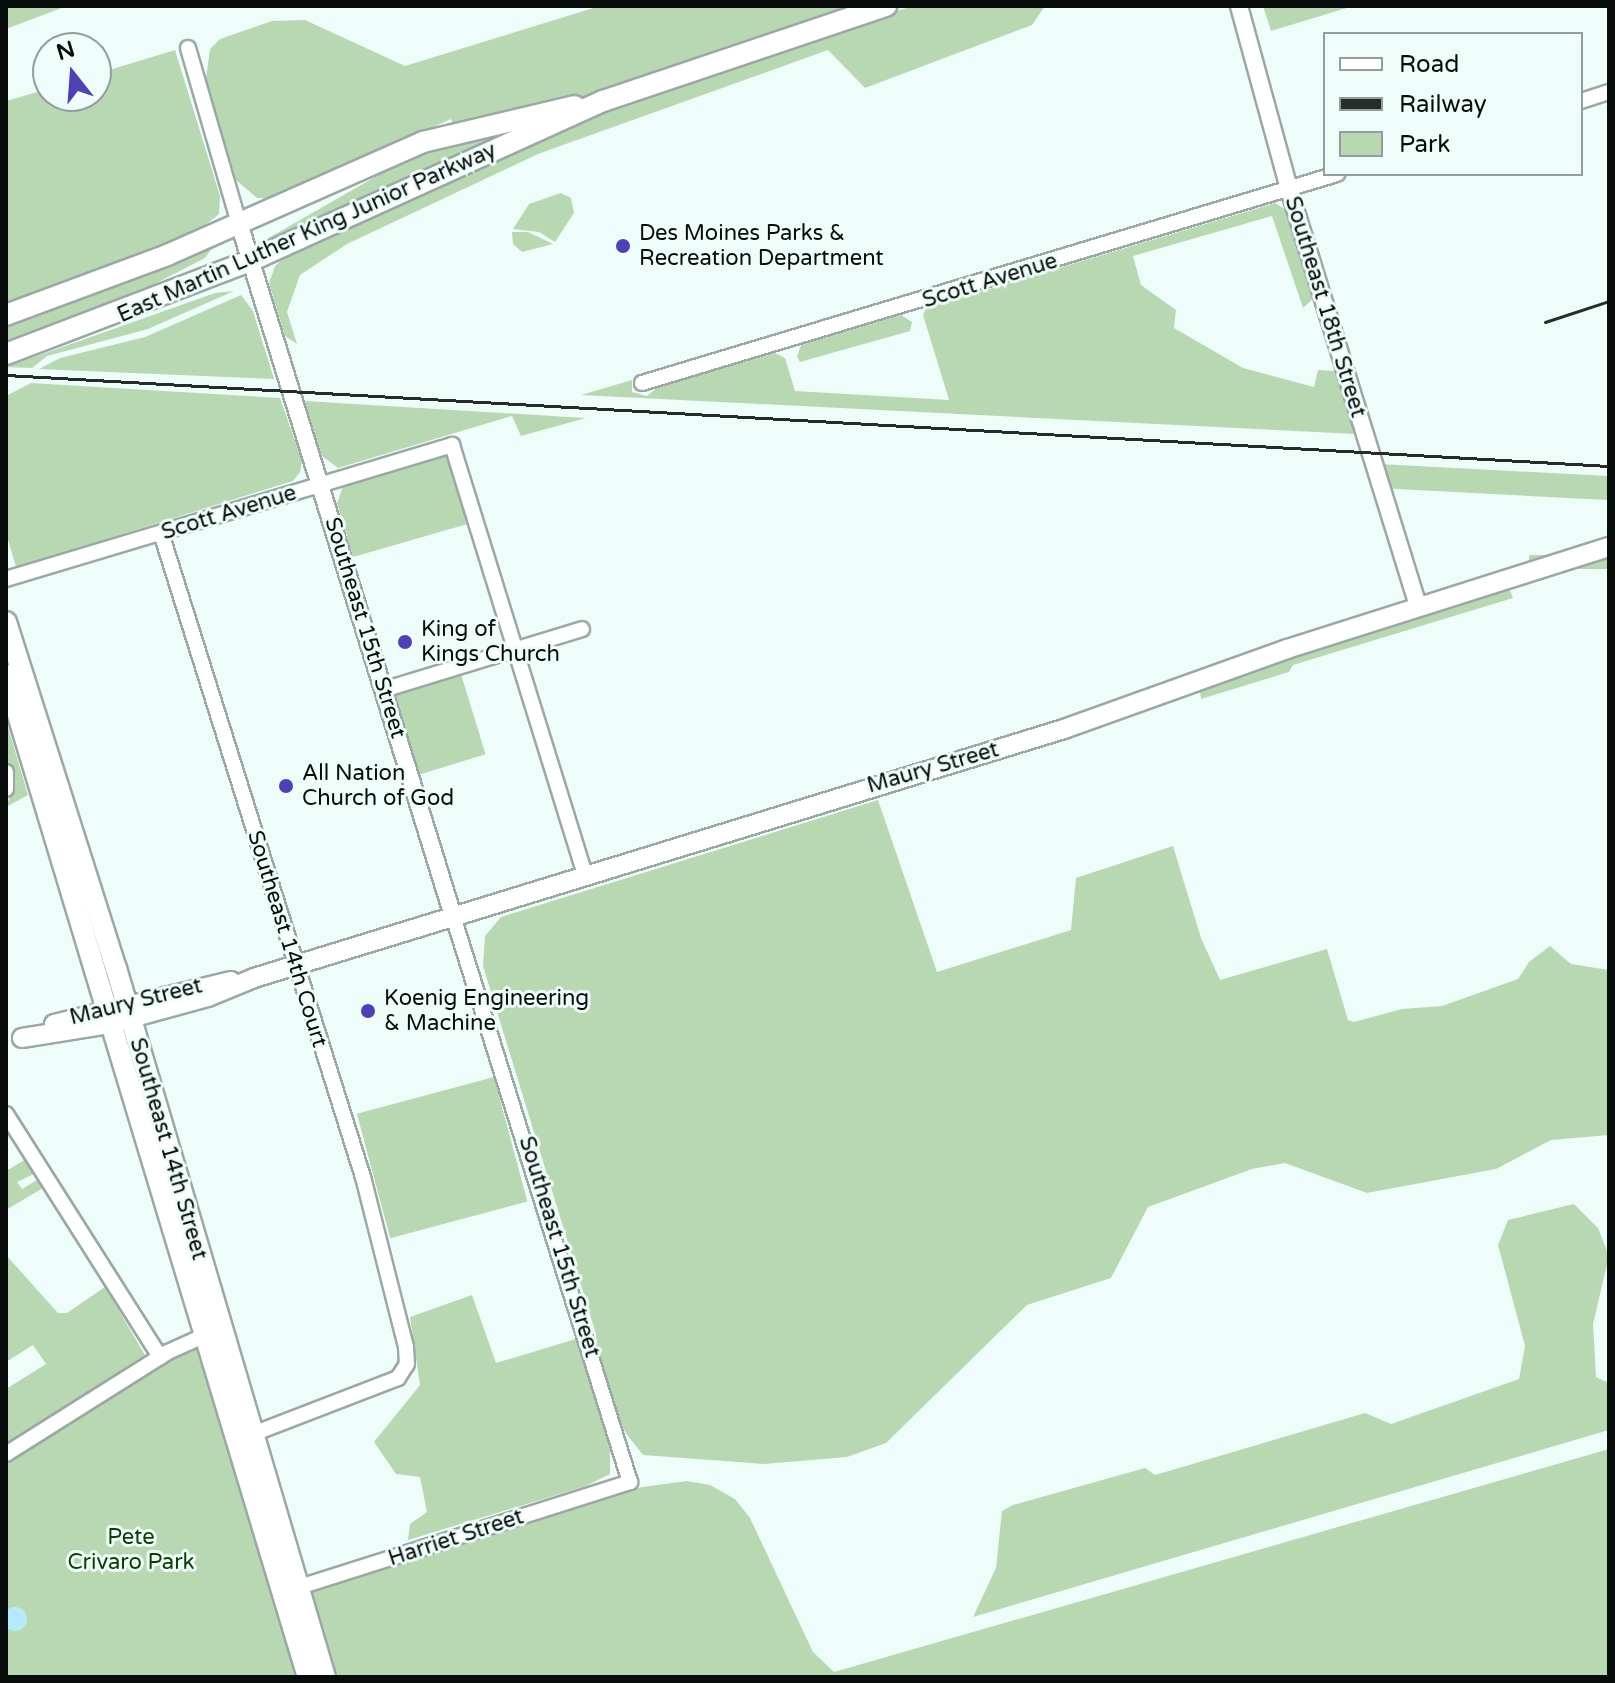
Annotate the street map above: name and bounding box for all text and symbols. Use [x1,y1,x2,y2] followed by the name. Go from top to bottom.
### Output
[32,32,112,112] north arrow
[1323,32,1583,176] legend
[53,36,78,66] text: N
[1399,50,1459,79] text: Road
[1399,90,1487,119] text: Railway
[1399,130,1450,159] text: Park
[113,137,501,329] street label: East Martin Luther King Junior Parkway
[1279,193,1371,421] street label: Southeast 18th Street
[639,220,884,272] place label: Des Moines Parks & Recreation Department
[614,237,632,255] marker: Des Moines Parks & Recreation Department
[919,248,1061,314] street label: Scott Avenue
[158,480,300,546] street label: Scott Avenue
[319,514,411,742] street label: Southeast 15th Street
[421,616,560,668] place label: King of Kings Church
[396,633,414,651] marker: King of Kings Church
[864,737,1002,799] street label: Maury Street
[302,760,454,812] place label: All Nation Church of God
[277,777,295,795] marker: All Nation Church of God
[241,827,333,1051] street label: Southeast 14th Court
[67,973,205,1031] street label: Maury Street
[384,985,589,1036] place label: Koenig Engineering & Machine
[359,1002,377,1020] marker: Koenig Engineering & Machine
[124,1035,212,1263] street label: Southeast 14th Street
[513,1133,605,1361] street label: Southeast 15th Street
[385,1504,527,1572] street label: Harriet Street
[67,1524,195,1576] park label: Pete Crivaro Park

